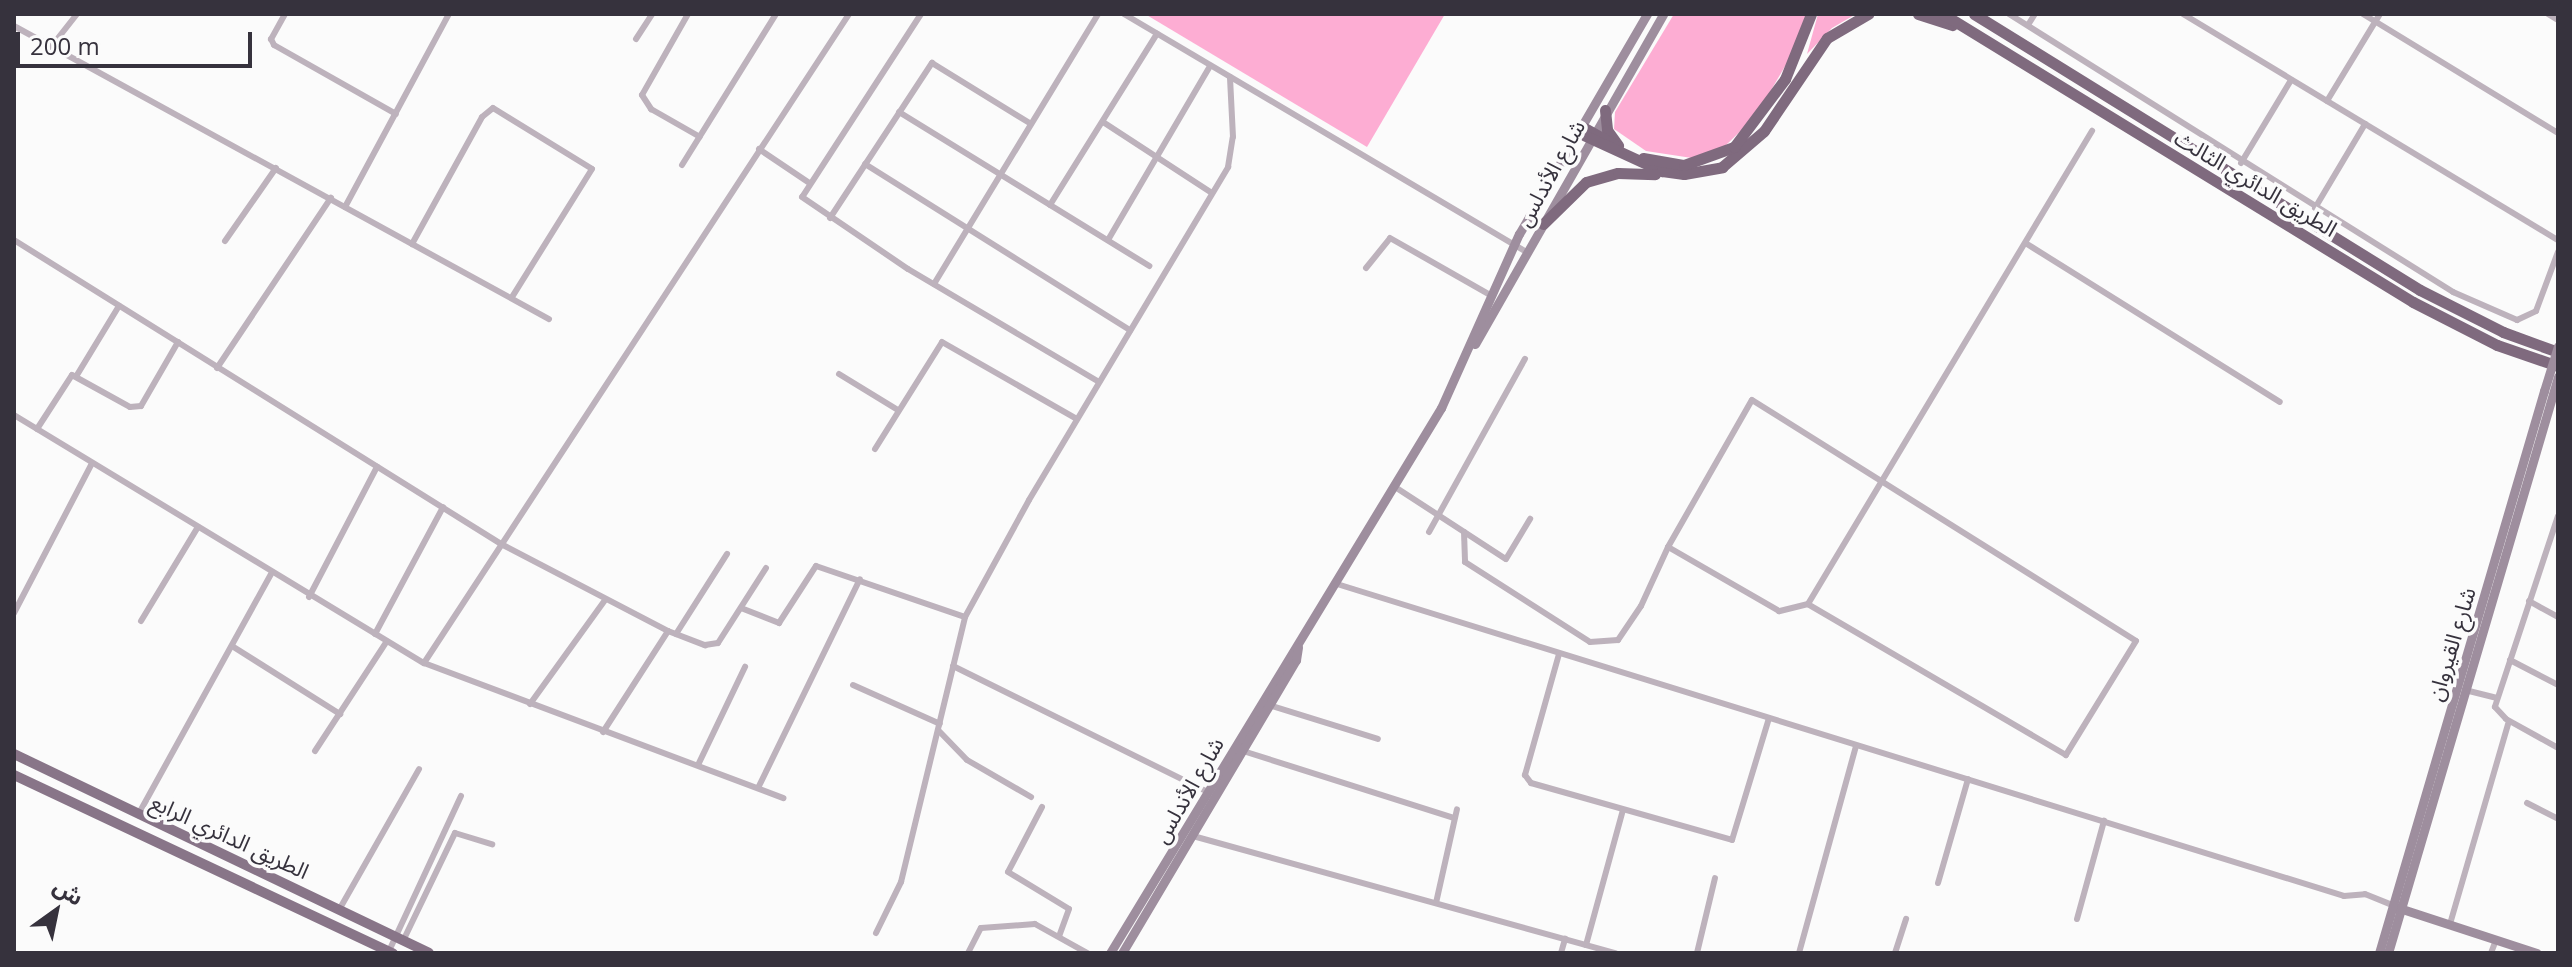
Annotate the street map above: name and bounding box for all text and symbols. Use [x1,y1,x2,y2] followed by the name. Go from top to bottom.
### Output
[20,16,256,66] scale bar
[30,29,100,62] text: 200 m
[1510,115,1590,231] street label: شارع الأندلس
[2170,124,2342,242] street label: الطريق الدائري الثالث
[2421,584,2481,704] street label: شارع القيروان
[1147,732,1229,848] street label: شارع الأندلس
[147,788,313,884] street label: الطريق الدائري الرابع
[48,870,90,912] text: ش
[16,871,96,951] north arrow

